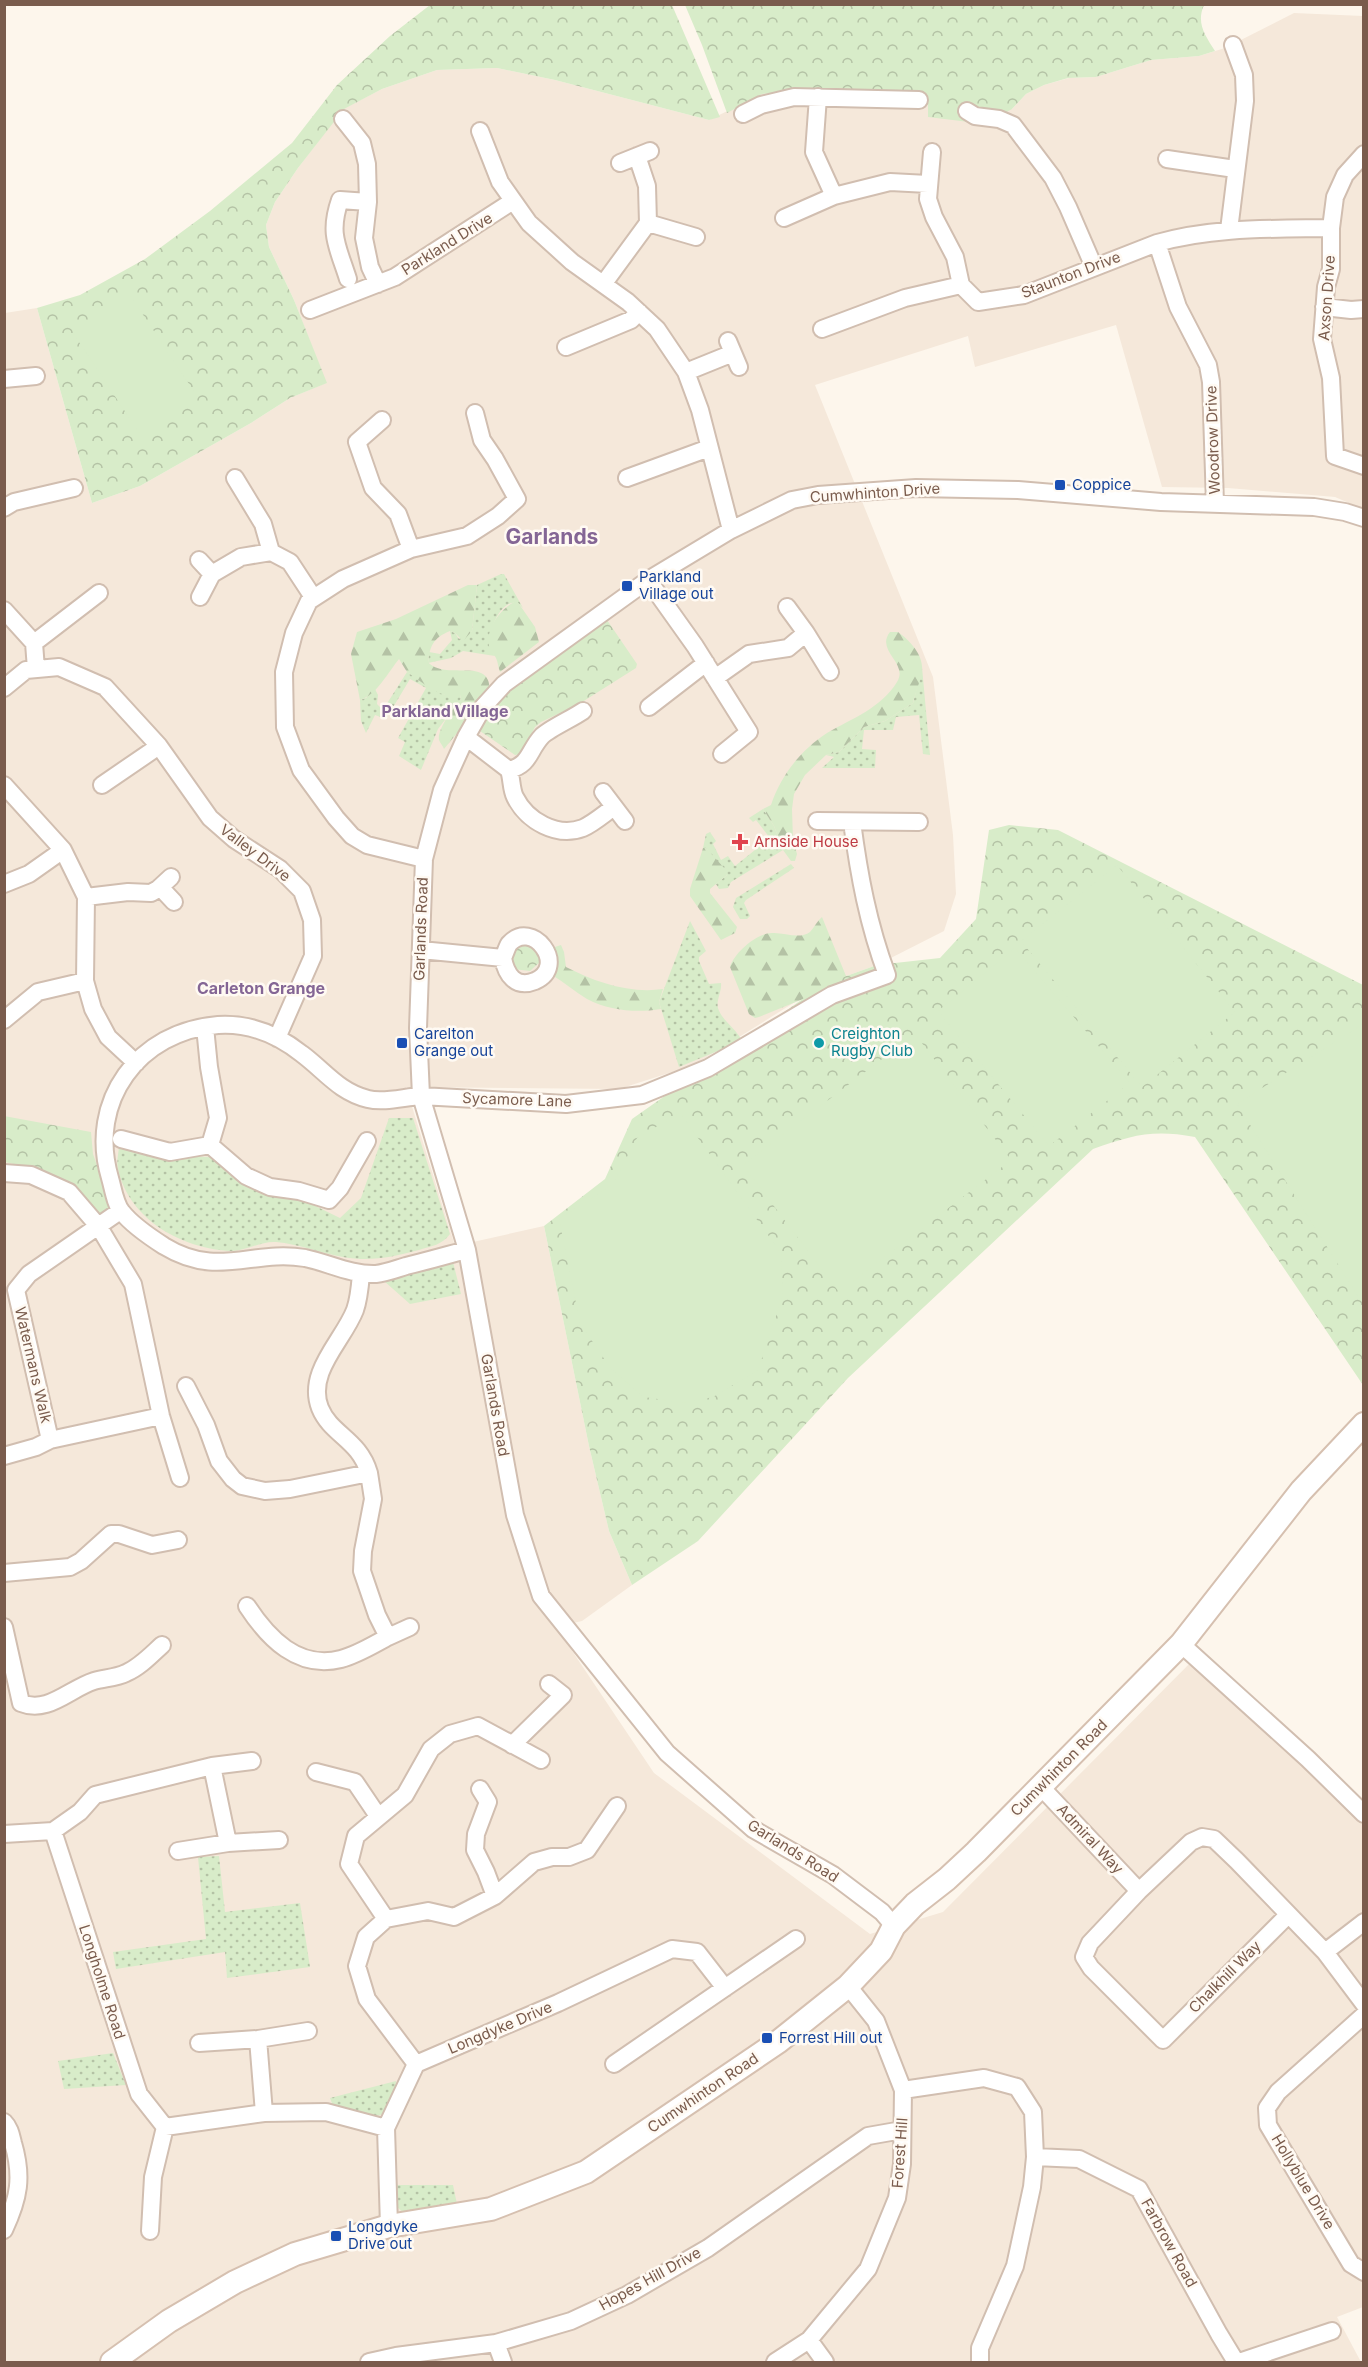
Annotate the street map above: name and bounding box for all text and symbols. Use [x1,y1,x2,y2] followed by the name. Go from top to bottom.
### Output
[398,208,496,279] street label: Parkland Drive
[1018,247,1123,302] street label: Staunton Drive
[1314,255,1339,341] street label: Axson Drive
[1201,385,1224,495] street label: Woodrow Drive
[1072,475,1131,494] place label: Coppice
[809,478,941,507] street label: Cumwhinton Drive
[1053,478,1067,492] marker: Coppice
[506,524,598,549] district label: Garlands
[639,567,714,603] place label: Parkland Village out
[620,579,634,593] marker: Parkland Village out
[382,701,508,721] district label: Parkland Village
[216,820,294,885] street label: Valley Drive
[754,832,858,851] place label: Arnside House
[731,833,749,851] marker: Arnside House
[409,877,432,981] street label: Garlands Road
[197,978,325,998] district label: Carleton Grange
[414,1024,493,1060] place label: Carelton Grange out
[831,1024,913,1060] place label: Creighton Rugby Club
[395,1036,409,1050] marker: Carelton Grange out
[812,1036,826,1050] marker: Creighton Rugby Club
[462,1088,572,1111] street label: Sycamore Lane
[11,1305,56,1426] street label: Watermans Walk
[477,1352,514,1458] street label: Garlands Road
[1006,1715,1111,1820] street label: Cumwhinton Road
[1053,1800,1128,1878] street label: Admiral Way
[744,1815,842,1886] street label: Garlands Road
[75,1922,130,2042] street label: Longholme Road
[1184,1936,1265,2017] street label: Chalkhill Way
[445,1997,555,2058] street label: Longdyke Drive
[779,2028,882,2047] place label: Forrest Hill out
[760,2031,774,2045] marker: Forrest Hill out
[644,2048,762,2137] street label: Cumwhinton Road
[888,2117,911,2189] street label: Forest Hill
[1268,2131,1339,2233] street label: Hollyblue Drive
[1137,2195,1202,2291] street label: Farbrow Road
[348,2217,418,2253] place label: Longdyke Drive out
[329,2229,343,2243] marker: Longdyke Drive out
[595,2243,704,2314] street label: Hopes Hill Drive

